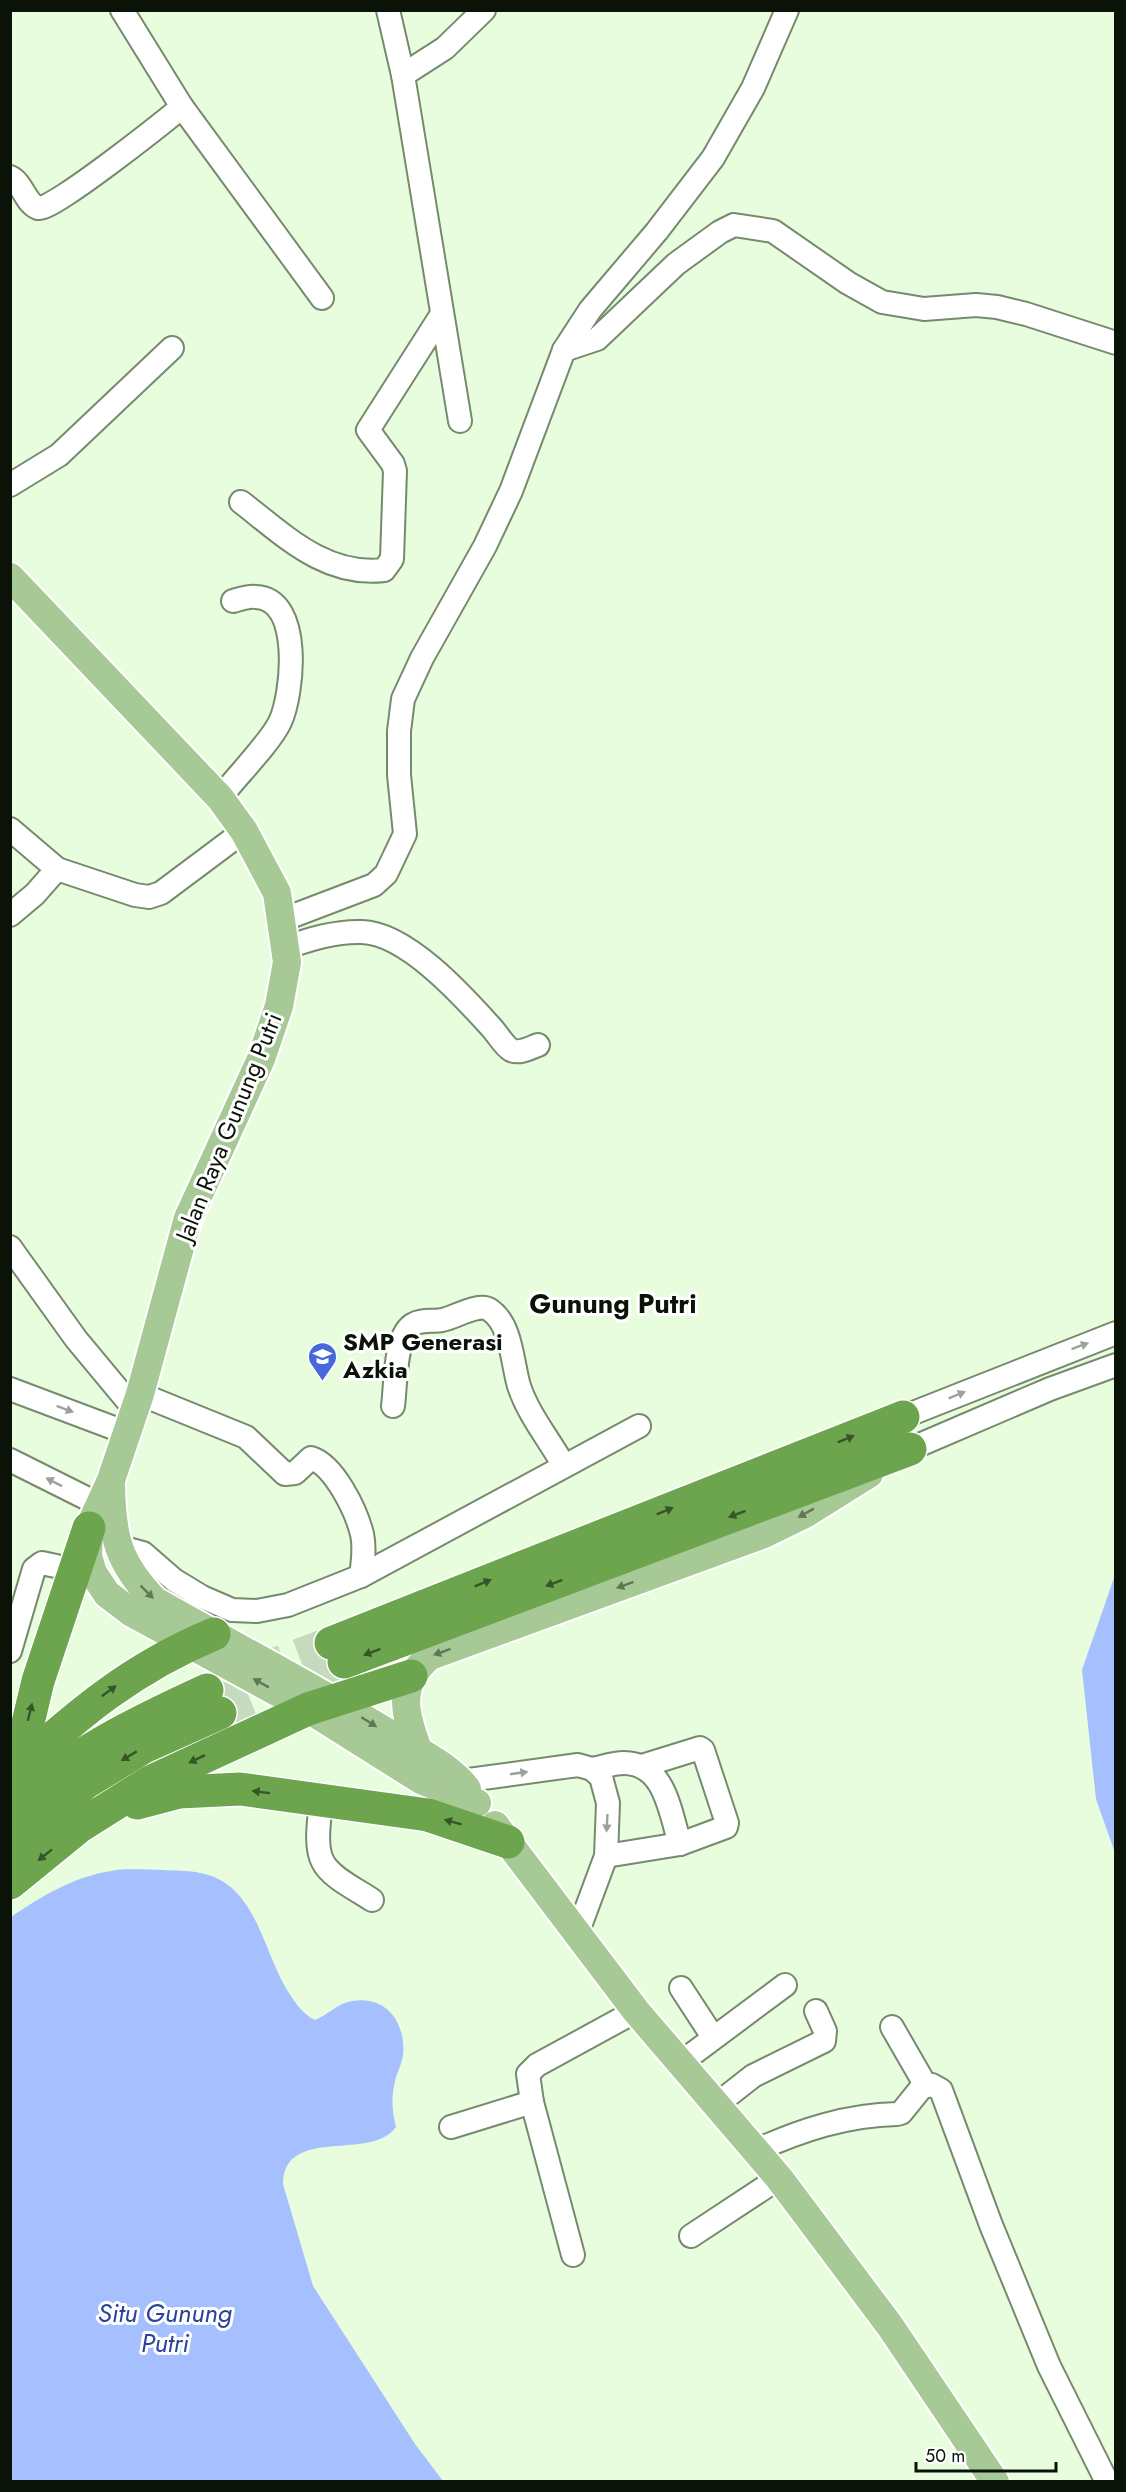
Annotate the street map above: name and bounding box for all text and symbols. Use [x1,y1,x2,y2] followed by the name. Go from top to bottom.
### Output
[166,1007,290,1249] street label: Jalan Raya Gunung Putri
[529,1284,697,1323] district label: Gunung Putri
[342,1324,503,1387] place label: SMP Generasi Azkia
[306,1340,338,1382] school or university icon: SMP Generasi Azkia
[1071,1341,1089,1351] one-way arrow
[948,1390,966,1400] one-way arrow
[56,1405,74,1415] one-way arrow
[837,1434,855,1443] one-way arrow
[45,1477,62,1487] one-way arrow
[656,1506,674,1516] one-way arrow
[797,1508,814,1518] one-way arrow
[728,1510,746,1520] one-way arrow
[475,1578,493,1588] one-way arrow
[545,1578,563,1588] one-way arrow
[616,1580,634,1590] one-way arrow
[139,1585,153,1599] one-way arrow
[363,1647,381,1657] one-way arrow
[433,1647,451,1657] one-way arrow
[253,1678,270,1688] one-way arrow
[101,1685,117,1697] one-way arrow
[25,1703,35,1721] one-way arrow
[361,1716,377,1727] one-way arrow
[121,1751,137,1762] one-way arrow
[188,1753,206,1763] one-way arrow
[509,1769,528,1778] one-way arrow
[251,1787,270,1796] one-way arrow
[603,1813,612,1832] one-way arrow
[444,1817,462,1826] one-way arrow
[37,1848,53,1861] one-way arrow
[98,2294,232,2362] water label: Situ Gunung Putri
[916,2435,1056,2473] scale bar
[925,2443,965,2469] text: 50 m

